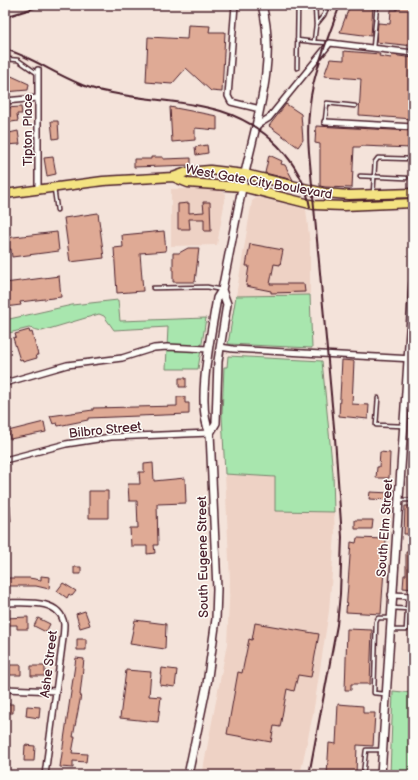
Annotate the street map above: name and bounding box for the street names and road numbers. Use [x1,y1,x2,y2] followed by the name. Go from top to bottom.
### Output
[20,93,36,166] street label: Tipton Place
[184,161,333,203] street label: West Gate City Boulevard
[68,418,142,442] street label: Bilbro Street
[374,479,396,578] street label: South Elm Street
[194,496,212,618] street label: South Eugene Street
[37,630,61,699] street label: Ashe Street

